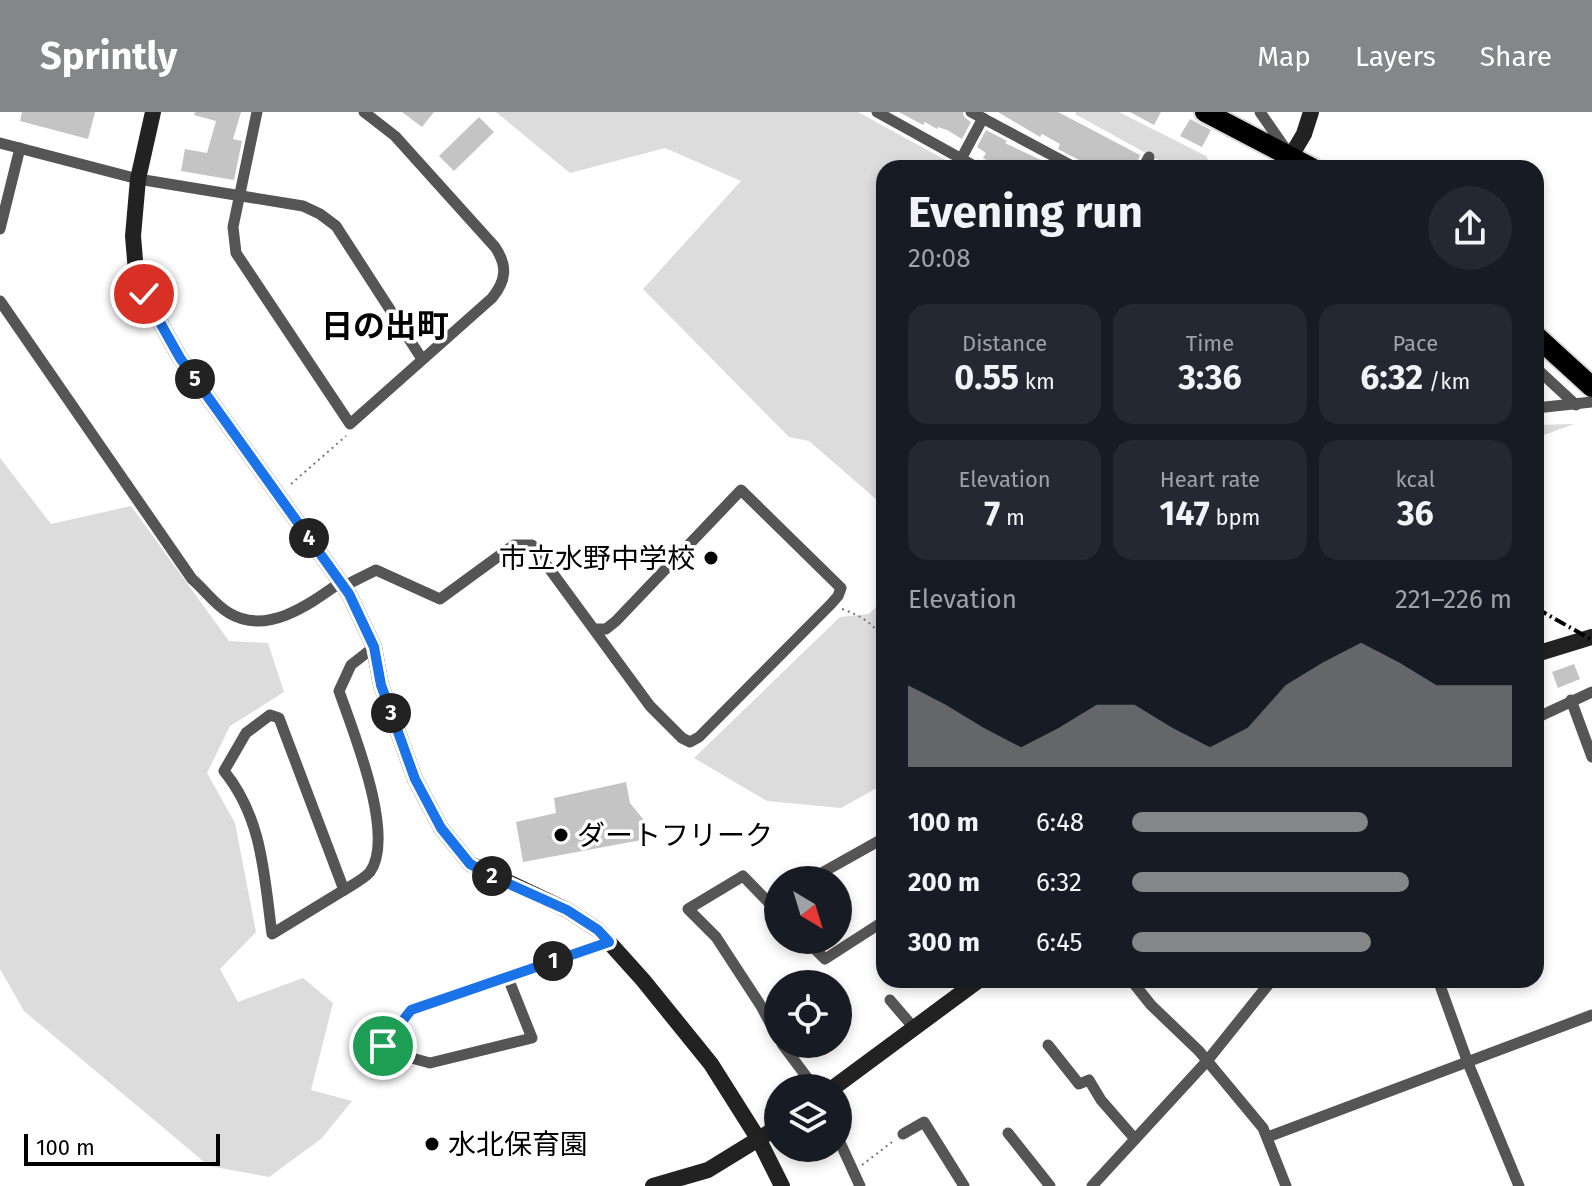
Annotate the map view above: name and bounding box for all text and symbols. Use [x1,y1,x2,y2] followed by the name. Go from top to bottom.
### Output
[40,33,177,79] text: Sprintly
[1257,40,1311,73] text: Map
[1355,40,1436,73] text: Layers
[1480,40,1552,73] text: Share
[908,186,1143,239] text: Evening run
[1428,186,1512,270] button: share
[908,243,970,274] text: 20:08
[110,260,178,328] pin
[122,272,166,316] icon: check
[321,307,449,345] district label: 日の出町
[962,330,1047,357] text: Distance
[1186,330,1234,357] text: Time
[1393,330,1438,357] text: Pace
[954,357,1019,398] text: 0.55
[1178,357,1242,398] text: 3:36
[1360,357,1423,398] text: 6:32
[175,359,215,399] pin: 5
[189,365,201,392] text: 5
[1019,368,1055,395] text: km
[1423,368,1470,395] text: /km
[959,466,1051,493] text: Elevation
[1160,466,1260,493] text: Heart rate
[1396,466,1435,493] text: kcal
[984,493,1000,534] text: 7
[1160,493,1210,534] text: 147
[1397,493,1434,534] text: 36
[1000,504,1025,531] text: m
[1210,504,1260,531] text: bpm
[289,518,329,558] pin: 4
[303,524,315,551] text: 4
[499,542,695,575] place label: 市立水野中学校
[702,549,720,567] marker: 市立水野中学校
[908,584,1017,615] text: Elevation
[1395,584,1512,615] text: 221–226 m
[371,693,411,733] pin: 3
[385,699,397,726] text: 3
[908,807,979,838] text: 100 m
[1036,807,1084,838] text: 6:48
[577,819,773,852] place label: ダートフリーク
[552,826,570,844] marker: ダートフリーク
[472,856,512,896] pin: 2
[486,862,498,889] text: 2
[764,866,852,954] north arrow
[764,866,852,1162] map controls
[908,867,980,898] text: 200 m
[1036,867,1082,898] text: 6:32
[908,927,980,958] text: 300 m
[1036,927,1083,958] text: 6:45
[533,941,573,981] pin: 1
[548,947,558,974] text: 1
[764,970,852,1058] button: locate
[349,1012,417,1080] pin
[361,1024,405,1068] icon: arrive
[764,1074,852,1162] button: layers
[448,1128,588,1161] place label: 水北保育園
[24,1130,220,1166] scale bar
[36,1134,95,1161] text: 100 m
[423,1135,441,1153] marker: 水北保育園

